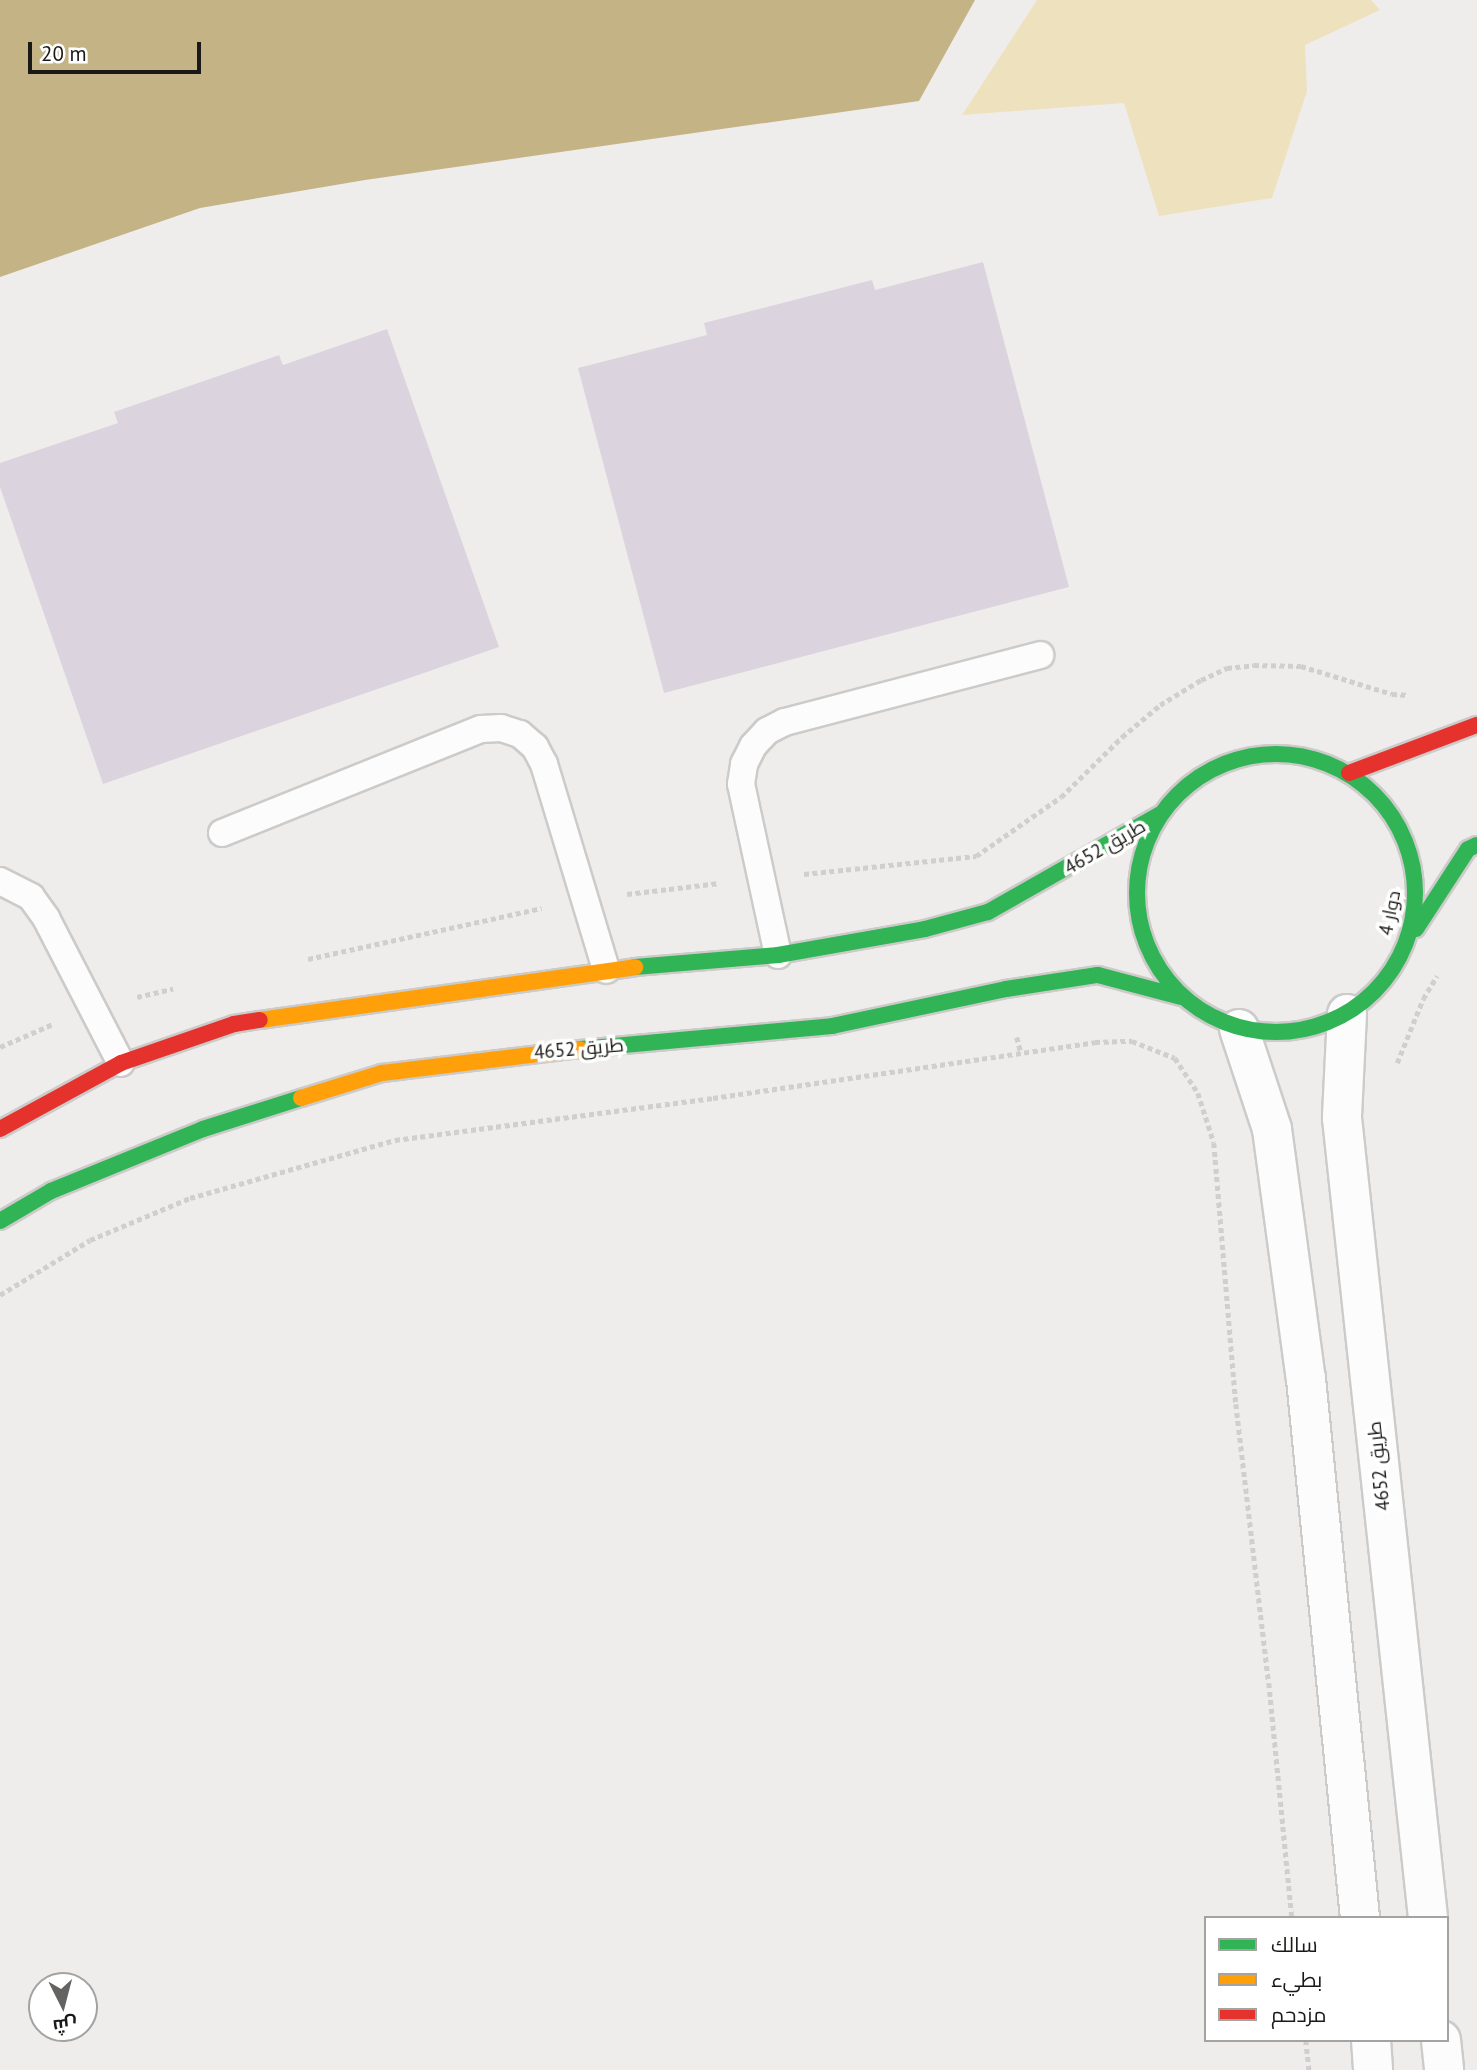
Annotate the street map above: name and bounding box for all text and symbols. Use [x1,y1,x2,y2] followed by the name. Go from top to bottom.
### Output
[32,28,205,72] scale bar
[41,40,87,67] text: 20 m
[1060,815,1150,879] street label: طريق 4652
[1375,889,1405,937] street label: دوار 4
[533,1034,625,1064] street label: طريق 4652
[1363,1420,1395,1512] street label: طريق 4652
[1204,1916,1449,2042] legend
[1271,1931,1318,1958] text: سالك
[1271,1966,1322,1993] text: بطيء
[28,1972,98,2042] north arrow
[1271,2001,1326,2028] text: مزدحم
[52,2013,78,2039] text: ش

